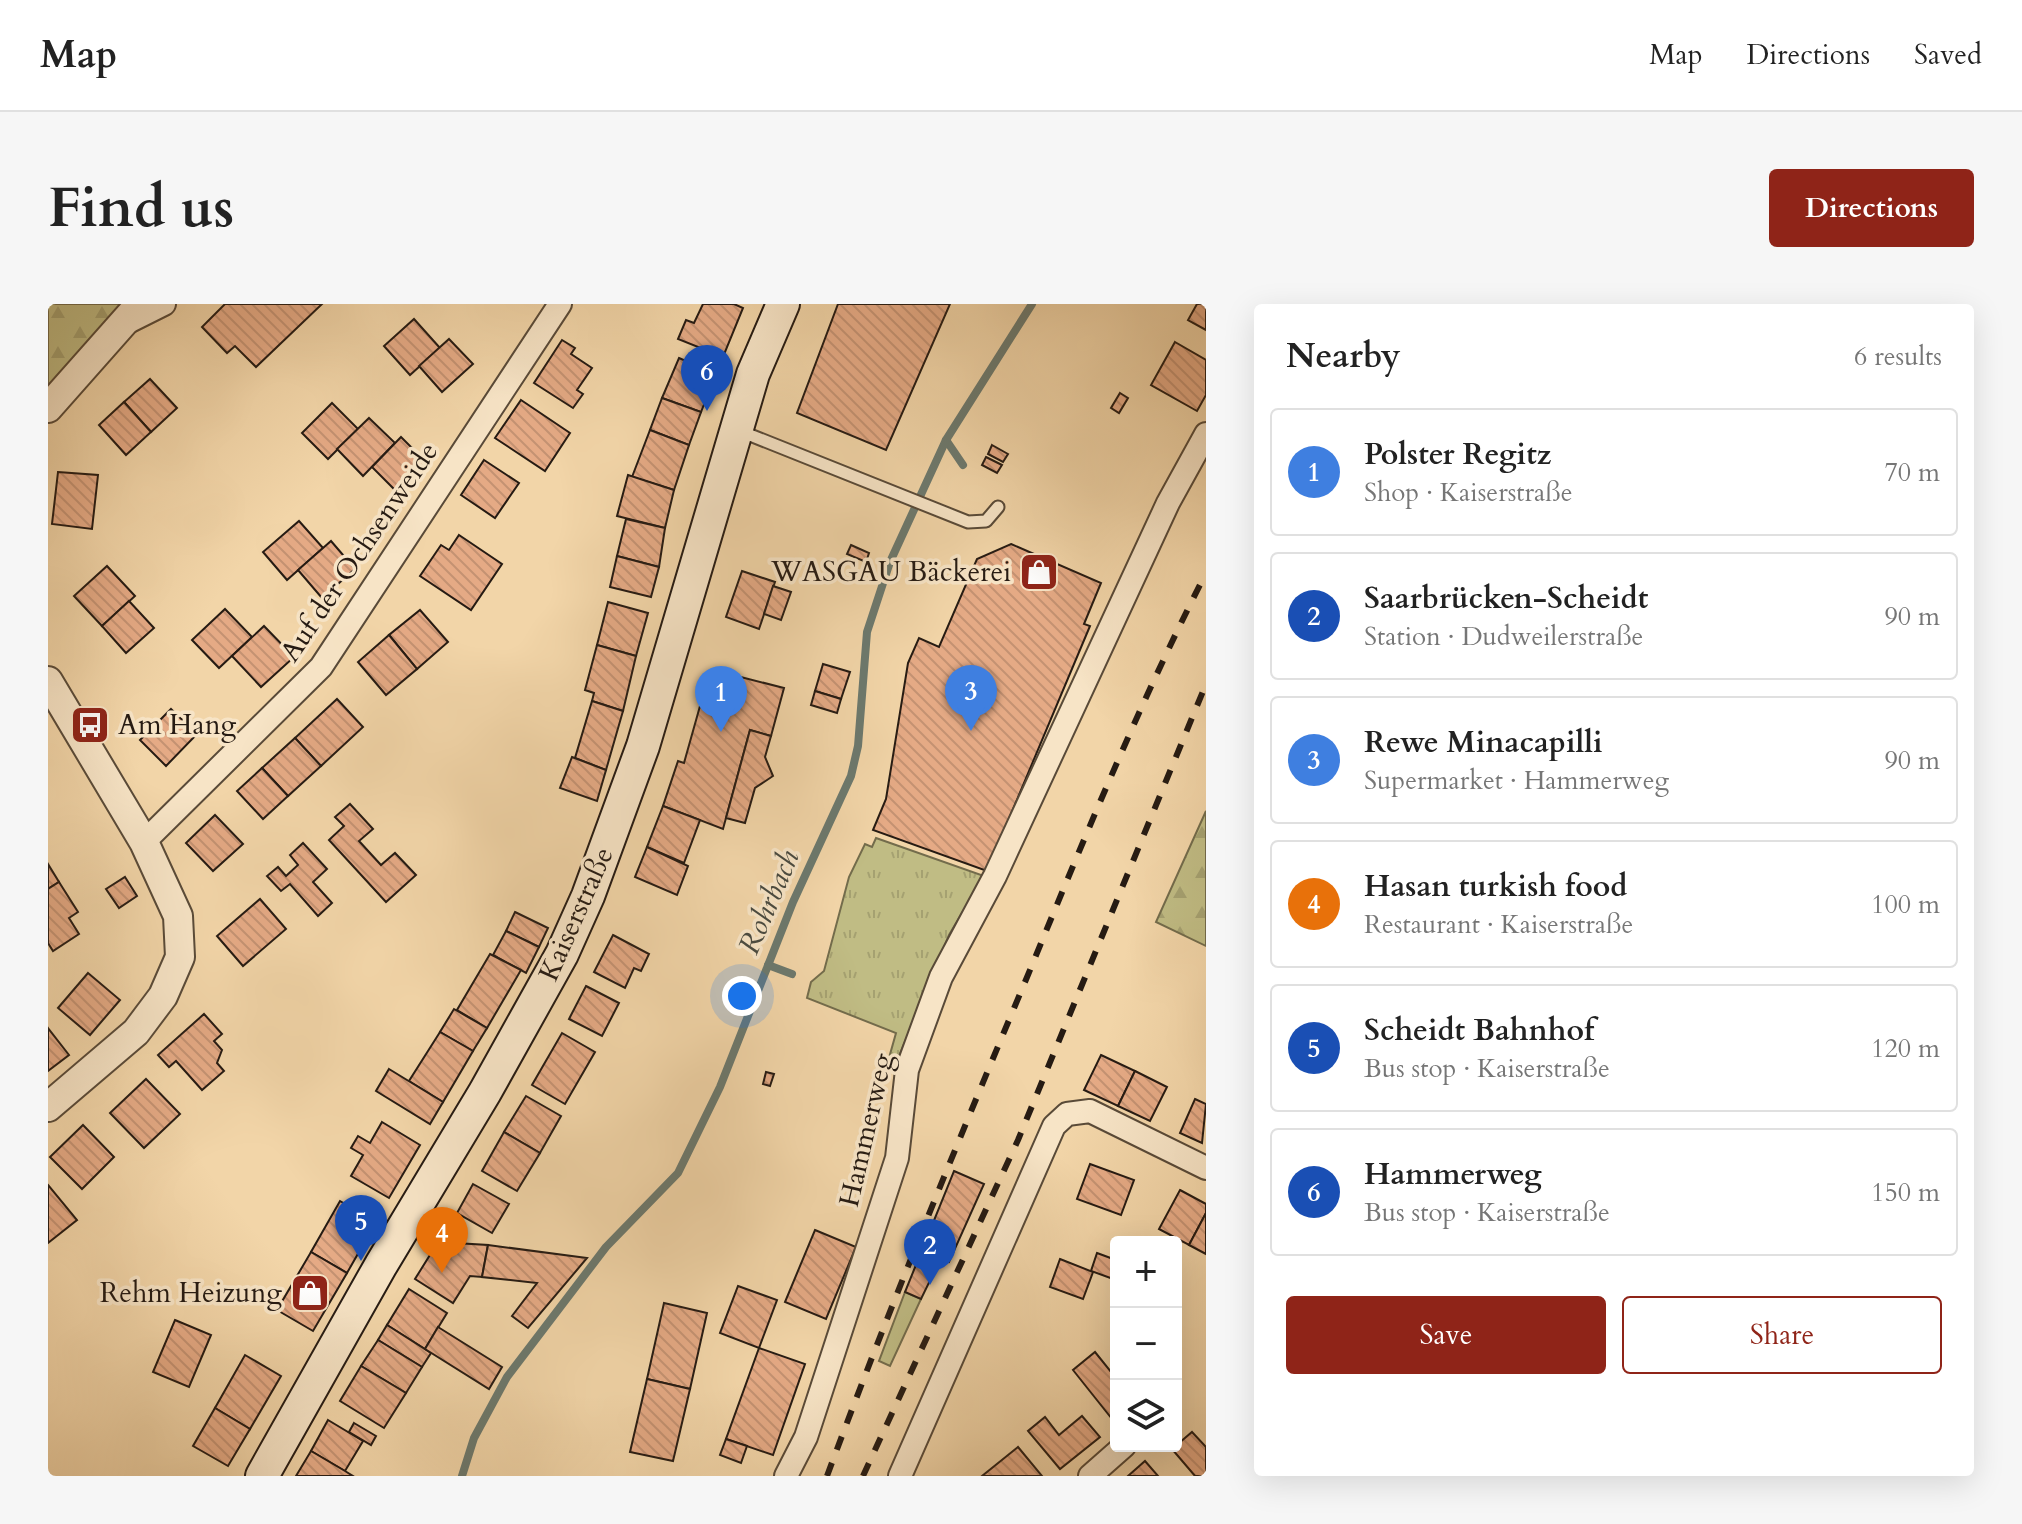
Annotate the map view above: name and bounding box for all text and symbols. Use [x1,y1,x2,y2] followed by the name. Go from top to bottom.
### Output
[40,29,117,81] text: Map
[1649,36,1703,74] text: Map
[1747,36,1870,74] text: Directions
[1914,36,1982,74] text: Saved
[1769,169,1974,247] button: Directions
[48,171,234,246] text: Find us
[1286,333,1401,379] text: Nearby
[1854,339,1942,374] text: 6 results
[681,345,733,411] pin: 6
[1364,434,1551,475] text: Polster Regitz
[271,435,447,669] street label: Auf der Ochsenweide
[1307,455,1321,490] text: 1
[1884,455,1940,490] text: 70 m
[1364,475,1573,510] text: Shop · Kaiserstraße
[1018,551,1060,593] shop icon: WASGAU Bäckerei
[770,553,1011,591] place label: WASGAU Bäckerei
[1364,578,1648,619] text: Saarbrücken-Scheidt
[1307,599,1321,634] text: 2
[1884,599,1940,634] text: 90 m
[1364,619,1643,654] text: Station · Dudweilerstraße
[945,665,997,731] pin: 3
[695,666,747,732] pin: 1
[69,704,111,746] bus stop icon: Am Hang
[118,706,237,744] place label: Am Hang
[1364,722,1603,763] text: Rewe Minacapilli
[1307,743,1321,778] text: 3
[1884,743,1940,778] text: 90 m
[1364,763,1669,798] text: Supermarket · Hammerweg
[530,841,622,987] street label: Kaiserstraße
[729,843,810,960] water label: Rohrbach
[1364,866,1627,907] text: Hasan turkish food
[1307,887,1321,922] text: 4
[1871,887,1940,922] text: 100 m
[1364,907,1633,942] text: Restaurant · Kaiserstraße
[722,976,762,1016] your location
[1364,1010,1594,1051] text: Scheidt Bahnhof
[1307,1031,1321,1066] text: 5
[1871,1031,1940,1066] text: 120 m
[830,1049,902,1211] street label: Hammerweg
[1364,1051,1610,1086] text: Bus stop · Kaiserstraße
[1364,1154,1542,1195] text: Hammerweg
[1307,1175,1321,1210] text: 6
[1871,1175,1940,1210] text: 150 m
[335,1195,387,1261] pin: 5
[1364,1195,1610,1230] text: Bus stop · Kaiserstraße
[416,1207,468,1273] pin: 4
[904,1219,956,1285] pin: 2
[1110,1236,1182,1452] map controls
[1110,1236,1182,1308] button: +
[289,1272,331,1314] shop icon: Rehm Heizung
[100,1274,282,1312] place label: Rehm Heizung
[1286,1296,1606,1374] button: Save
[1622,1296,1942,1374] button: Share
[1110,1308,1182,1380] button: −
[1110,1380,1182,1452] button: layers

